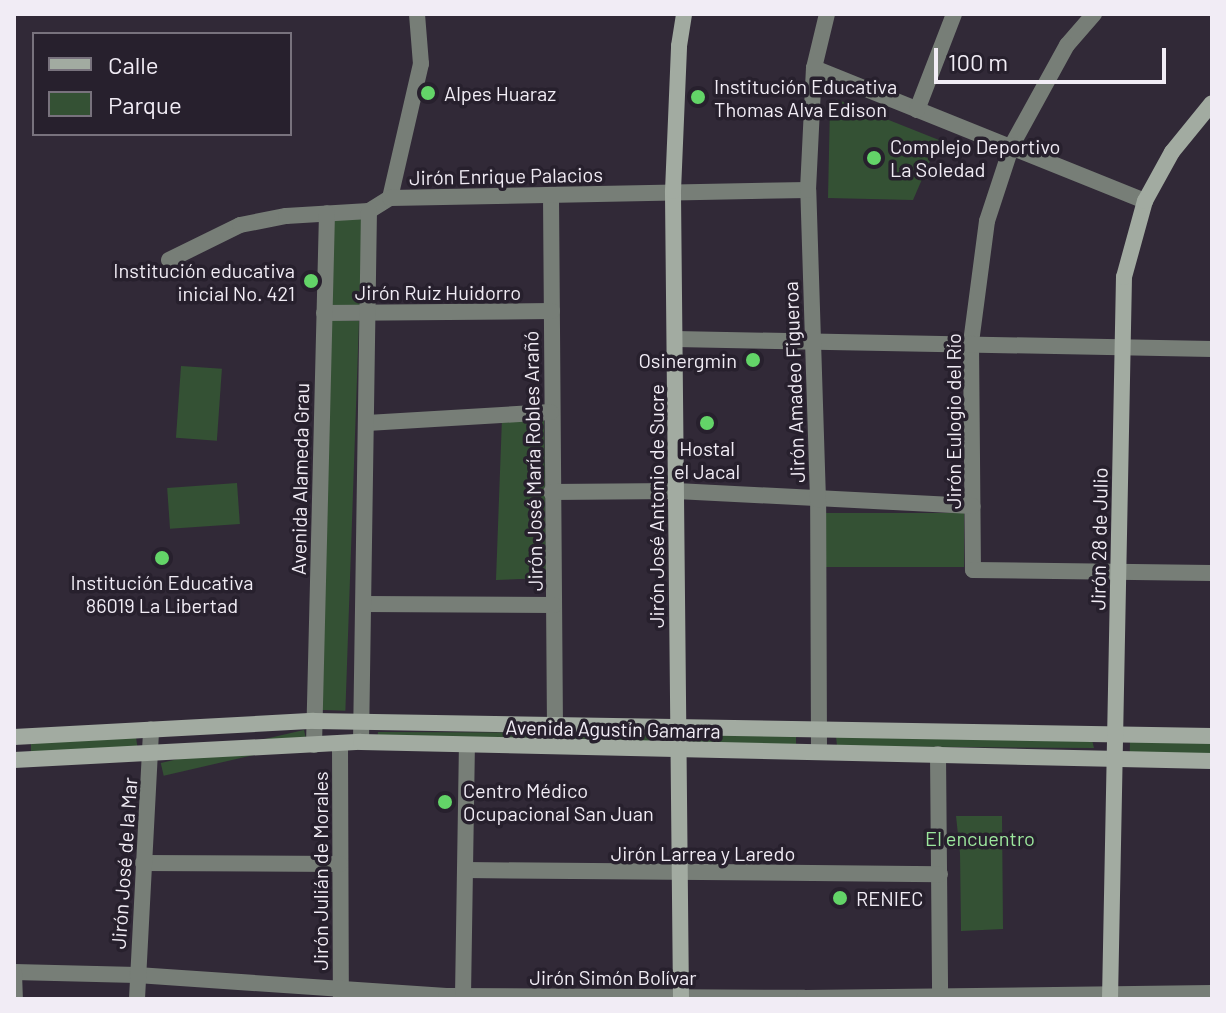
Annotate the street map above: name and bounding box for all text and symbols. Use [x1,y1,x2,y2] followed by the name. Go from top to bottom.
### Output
[32,32,292,136] legend
[938,32,1170,82] scale bar
[948,47,1008,76] text: 100 m
[108,50,159,79] text: Calle
[714,74,897,121] place label: Institución Educativa Thomas Alva Edison
[444,81,556,105] place label: Alpes Huaraz
[419,84,437,102] marker: Alpes Huaraz
[689,88,707,106] marker: Institución Educativa Thomas Alva Edison
[108,90,182,119] text: Parque
[890,134,1060,181] place label: Complejo Deportivo La Soledad
[865,149,883,167] marker: Complejo Deportivo La Soledad
[409,162,603,190] street label: Jirón Enrique Palacios
[113,258,295,305] place label: Institución educativa inicial No. 421
[302,272,320,290] marker: Institución educativa inicial No. 421
[355,280,521,304] street label: Jirón Ruiz Huidorro
[778,281,810,483] street label: Jirón Amadeo Figueroa
[519,331,547,591] street label: Jirón José María Robles Arañó
[941,333,965,509] street label: Jirón Eulogio del Río
[638,348,737,372] place label: Osinergmin
[744,351,762,369] marker: Osinergmin
[286,383,314,575] street label: Avenida Alameda Grau
[644,384,668,628] street label: Jirón José Antonio de Sucre
[698,414,716,432] marker: Hostal el Jacal
[674,436,740,483] place label: Hostal el Jacal
[1086,467,1112,611] street label: Jirón 28 de Julio
[153,549,171,567] marker: Institución Educativa 86019 La Libertad
[70,570,254,617] place label: Institución Educativa 86019 La Libertad
[505,715,721,743] street label: Avenida Agustín Gamarra
[308,771,332,971] street label: Jirón Julián de Morales
[106,776,142,950] street label: Jirón José de la Mar
[463,778,654,825] place label: Centro Médico Ocupacional San Juan
[434,791,456,813] marker: Centro Médico Ocupacional San Juan
[925,826,1035,850] park label: El encuentro
[611,841,795,865] street label: Jirón Larrea y Laredo
[856,886,923,910] place label: RENIEC
[831,889,849,907] marker: RENIEC
[529,965,697,989] street label: Jirón Simón Bolívar

